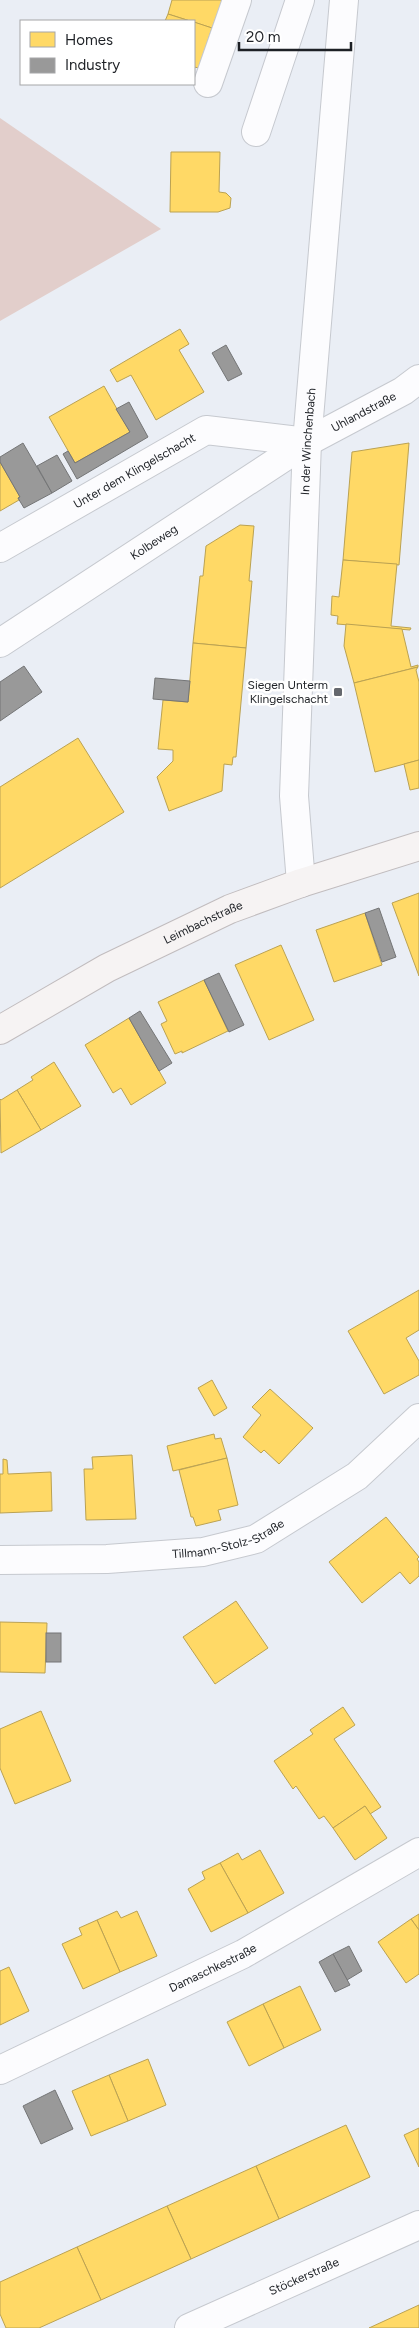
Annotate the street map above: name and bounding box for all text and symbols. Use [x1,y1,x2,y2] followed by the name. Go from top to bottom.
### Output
[20,20,195,85] legend
[239,20,352,52] scale bar
[246,28,280,46] text: 20 m
[65,31,113,49] text: Homes
[65,56,120,74] text: Industry
[298,387,319,495] street label: In der Winchenbach
[329,389,399,435] street label: Uhlandstraße
[71,430,198,511] street label: Unter dem Klingelschacht
[128,522,180,563] street label: Kolbeweg
[248,678,328,706] place label: Siegen Unterm Klingelschacht
[332,686,344,698] marker: Siegen Unterm Klingelschacht
[161,898,245,947] street label: Leimbachstraße
[172,1516,287,1561] street label: Tillmann-Stolz-Straße
[167,1940,259,1995] street label: Damaschkestraße
[267,2255,342,2298] street label: Stöckerstraße

